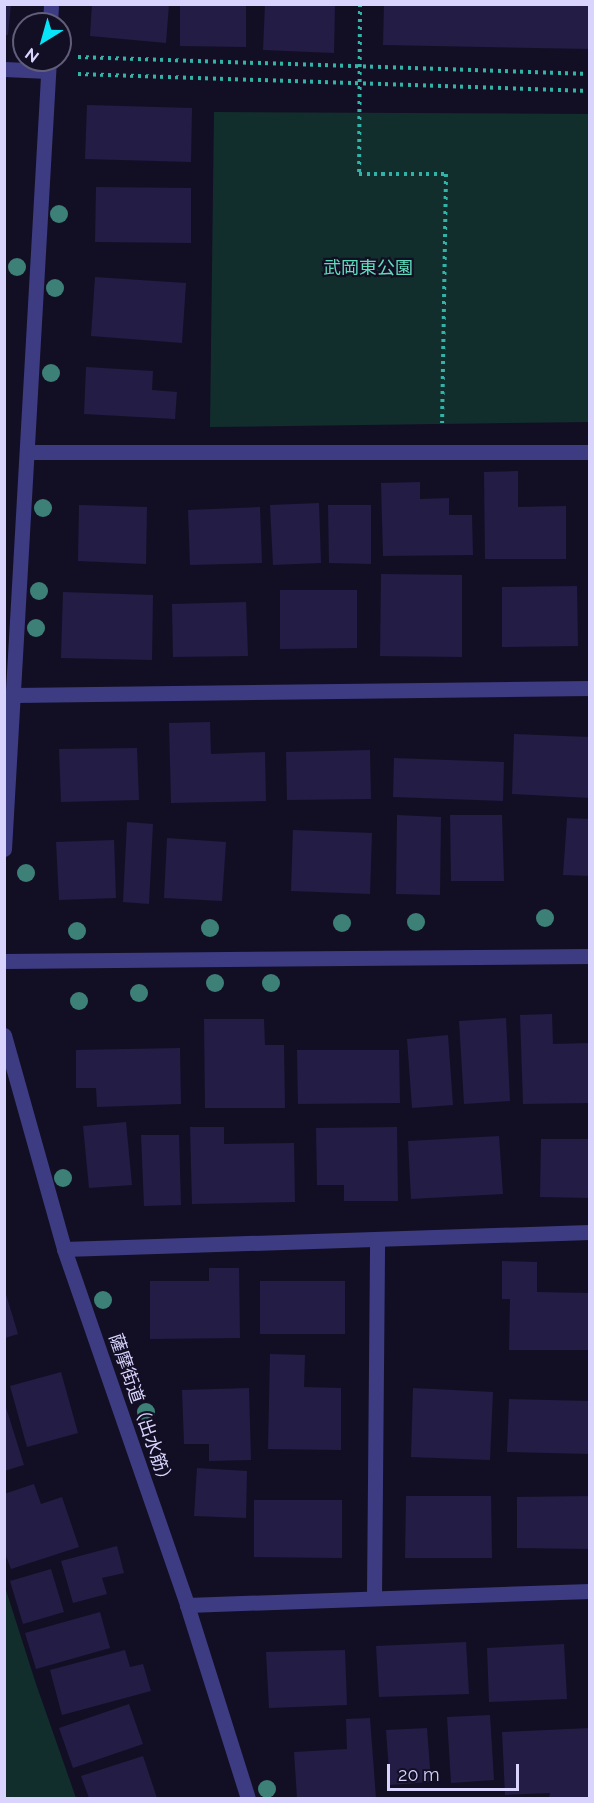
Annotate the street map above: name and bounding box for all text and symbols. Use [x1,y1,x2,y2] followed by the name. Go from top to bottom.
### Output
[12,12,72,72] north arrow
[21,44,43,66] text: N
[323,257,413,279] park label: 武岡東公園
[104,1331,178,1491] street label: 薩摩街道（出水筋）
[390,1752,522,1790] scale bar
[398,1764,440,1785] text: 20 m

